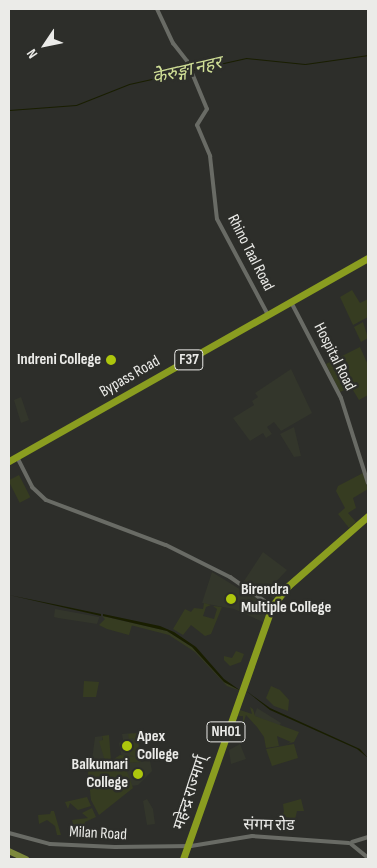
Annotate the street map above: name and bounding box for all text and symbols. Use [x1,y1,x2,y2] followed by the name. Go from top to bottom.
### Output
[20,20,70,70] north arrow
[23,46,41,62] text: N
[150,53,224,89] water label: केेरुङ्गा नहर
[223,212,277,294] street label: Rhino Taal Road
[309,320,359,394] street label: Hospital Road
[174,348,204,372] road number: F37
[17,350,101,370] place label: Indreni College
[96,352,164,402] street label: Bypass Road
[105,354,117,366] marker: Indreni College
[241,580,331,618] place label: Birendra Multiple College
[225,593,237,605] marker: Birendra Multiple College
[206,720,246,744] road number: NH01
[137,727,179,765] place label: Apex College
[121,740,133,752] marker: Apex College
[170,754,212,832] street label: महेन्द्र राज्मार्ग्
[71,755,128,793] place label: Balkumari College
[132,768,144,780] marker: Balkumari College
[243,816,295,836] street label: संगम रोड
[69,823,127,845] street label: Milan Road

